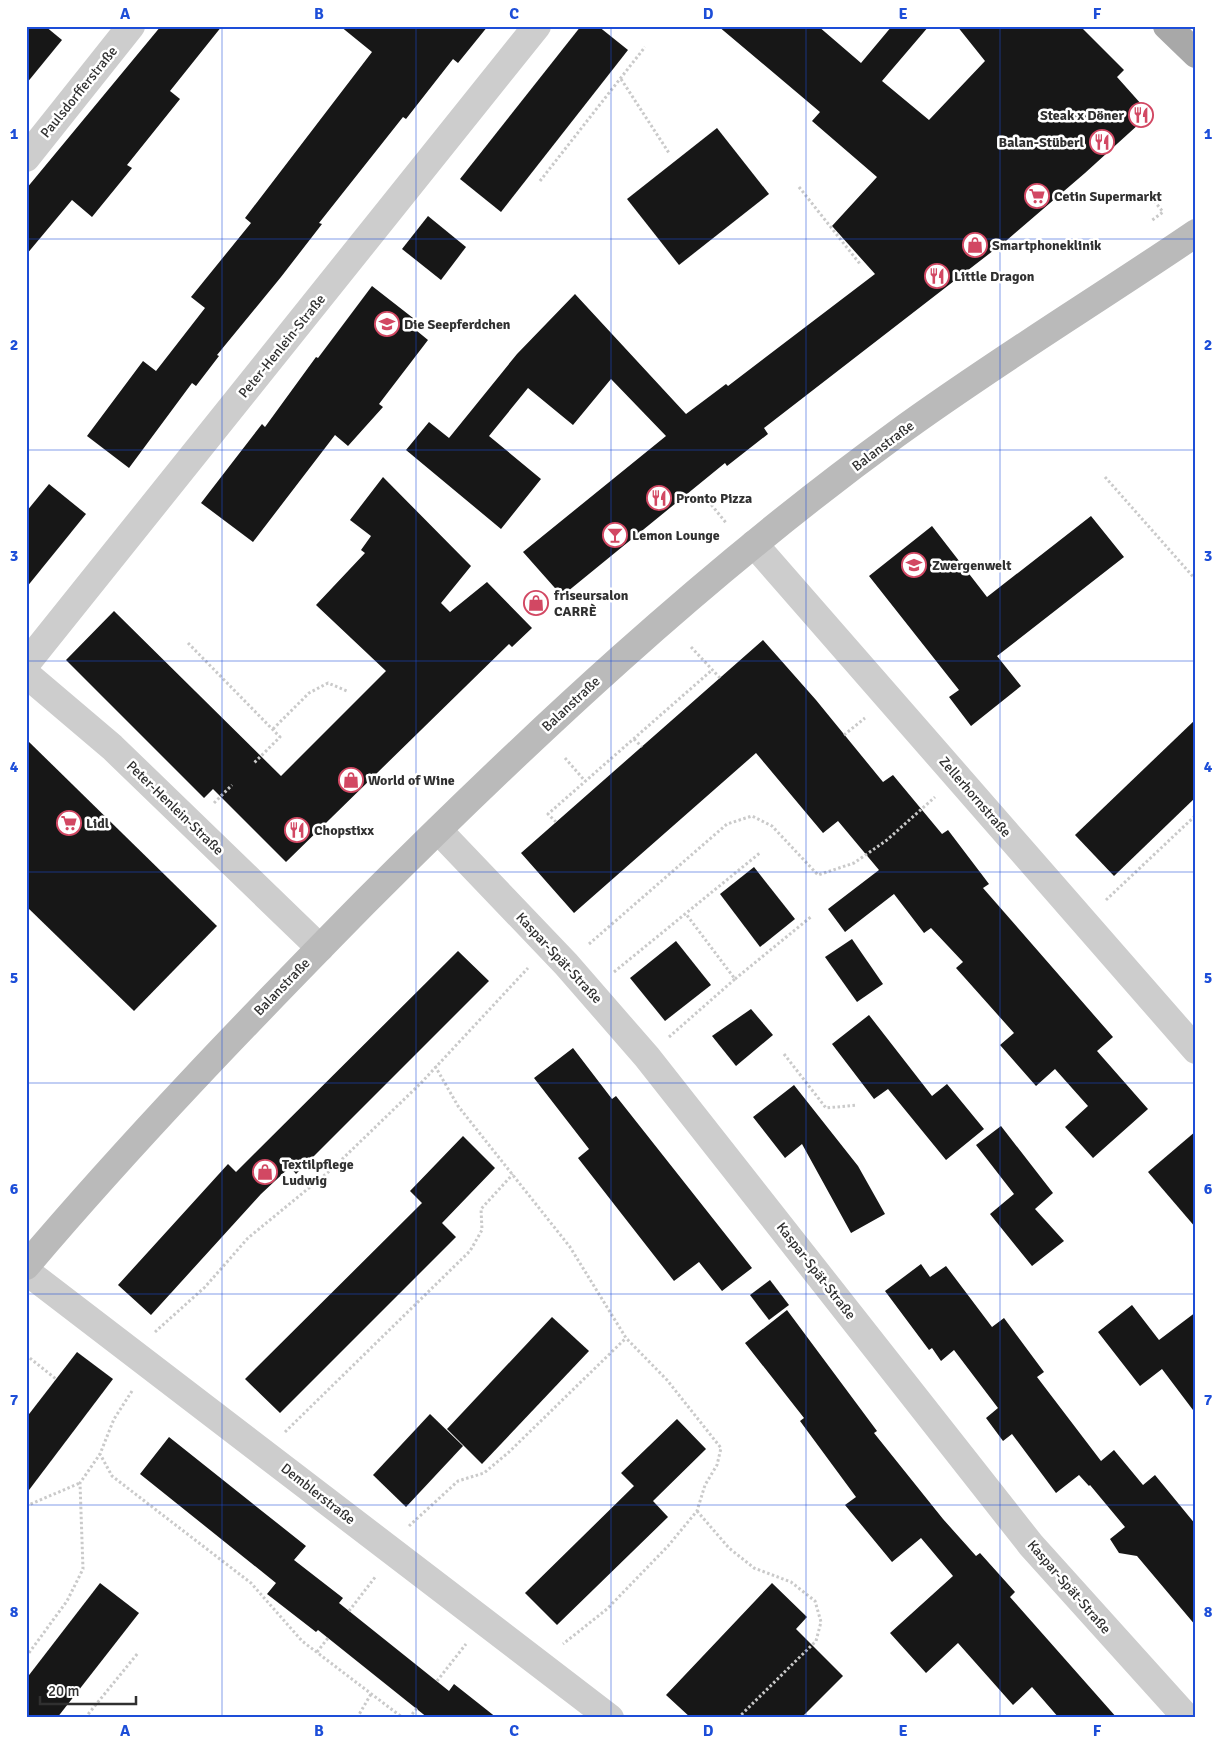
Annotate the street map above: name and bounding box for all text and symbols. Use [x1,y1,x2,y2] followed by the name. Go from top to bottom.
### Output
[120,4,131,24] text: A
[314,4,324,24] text: B
[509,4,519,24] text: C
[703,4,714,24] text: D
[898,4,908,24] text: E
[1093,4,1102,24] text: F
[37,43,121,141] street label: Paulsdorfferstraße
[1128,102,1154,128] restaurant icon: Steak x Döner
[1040,107,1124,124] place label: Steak x Döner
[10,124,19,144] text: 1
[1204,124,1213,144] text: 1
[1089,129,1115,155] restaurant icon: Balan-Stüberl
[999,134,1085,151] place label: Balan-Stüberl
[1024,183,1050,209] supermarket icon: Cetin Supermarkt
[1054,188,1162,205] place label: Cetin Supermarkt
[962,232,988,258] shop icon: Smartphoneklinik
[992,237,1102,254] place label: Smartphoneklinik
[924,263,950,289] restaurant icon: Little Dragon
[954,268,1035,285] place label: Little Dragon
[235,291,329,401] street label: Peter-Henlein-Straße
[374,311,400,337] school or university icon: Die Seepferdchen
[404,316,511,333] place label: Die Seepferdchen
[10,335,18,355] text: 2
[1204,335,1212,355] text: 2
[849,417,917,475] street label: Balanstraße
[646,485,672,511] restaurant icon: Pronto Pizza
[676,490,752,507] place label: Pronto Pizza
[602,522,628,548] bar icon: Lemon Lounge
[632,527,720,544] place label: Lemon Lounge
[10,546,18,566] text: 3
[1204,546,1212,566] text: 3
[901,552,927,578] school or university icon: Zwergenwelt
[932,557,1012,574] place label: Zwergenwelt
[553,587,629,620] place label: friseursalon CARRÈ
[523,590,549,616] shop icon: friseursalon CARRÈ
[538,673,604,735] street label: Balanstraße
[935,753,1015,841] street label: Zellerhornstraße
[10,757,19,777] text: 4
[123,757,227,859] street label: Peter-Henlein-Straße
[1204,757,1213,777] text: 4
[338,767,364,793] shop icon: World of Wine
[368,772,455,789] place label: World of Wine
[56,810,82,836] supermarket icon: Lidl
[86,815,110,832] place label: Lidl
[284,817,310,843] restaurant icon: Chopstixx
[314,822,374,839] place label: Chopstixx
[512,909,606,1007] street label: Kaspar-Spät-Straße
[250,955,314,1019] street label: Balanstraße
[10,968,18,988] text: 5
[1204,968,1212,988] text: 5
[282,1156,354,1189] place label: Textilpflege Ludwig
[252,1159,278,1185] shop icon: Textilpflege Ludwig
[10,1179,19,1199] text: 6
[1204,1179,1213,1199] text: 6
[773,1219,859,1323] street label: Kaspar-Spät-Straße
[10,1390,19,1410] text: 7
[1204,1390,1213,1410] text: 7
[277,1460,359,1528] street label: Demblerstraße
[1024,1537,1114,1637] street label: Kaspar-Spät-Straße
[10,1602,19,1622] text: 8
[1204,1602,1213,1622] text: 8
[40,1674,136,1706] scale bar
[48,1682,79,1700] text: 20 m
[120,1721,131,1741] text: A
[314,1721,324,1741] text: B
[509,1721,519,1741] text: C
[703,1721,714,1741] text: D
[898,1721,908,1741] text: E
[1093,1721,1102,1741] text: F

